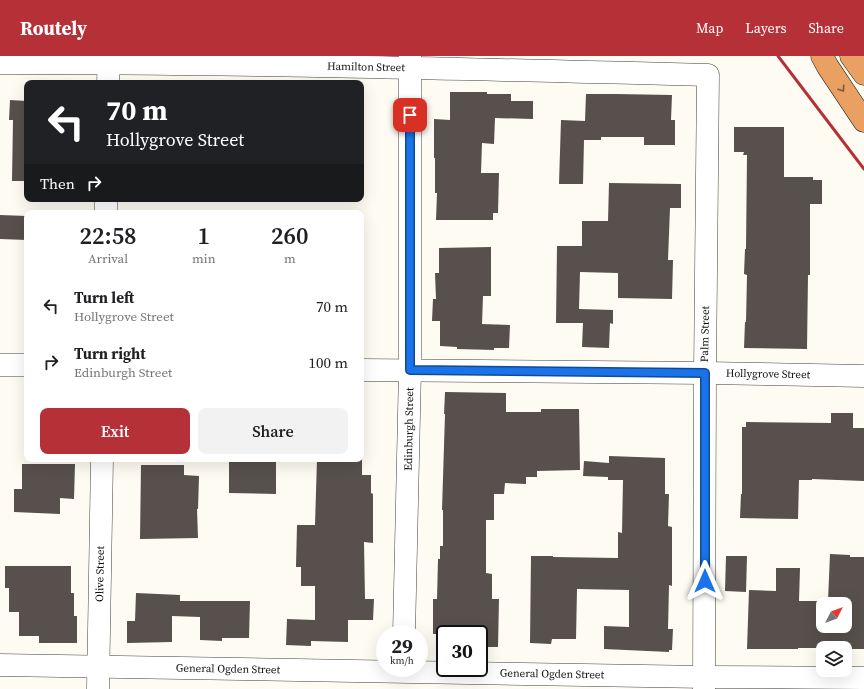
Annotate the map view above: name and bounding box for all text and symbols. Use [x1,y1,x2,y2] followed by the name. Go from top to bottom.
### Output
[20,15,87,41] text: Routely
[696,18,723,38] text: Map
[745,18,787,38] text: Layers
[809,18,844,38] text: Share
[327,59,405,75] street label: Hamilton Street
[837,85,845,92] one-way arrow
[106,91,168,129] text: 70 m
[40,96,92,148] icon: left
[393,98,427,132] pin
[399,104,421,126] icon: arrive
[106,127,244,152] text: Hollygrove Street
[83,172,105,194] icon: right
[40,173,75,194] text: Then
[79,219,137,252] text: 22:58
[198,219,210,252] text: 1
[271,219,309,252] text: 260
[88,250,128,267] text: Arrival
[192,250,216,267] text: min
[284,250,296,267] text: m
[74,287,134,308] text: Turn left
[40,295,62,317] icon: left
[316,296,348,317] text: 70 m
[697,305,713,362] street label: Palm Street
[74,308,174,325] text: Hollygrove Street
[74,343,146,364] text: Turn right
[40,351,62,373] icon: right
[308,352,348,373] text: 100 m
[74,364,172,381] text: Edinburgh Street
[726,366,811,382] street label: Hollygrove Street
[401,387,417,471] street label: Edinburgh Street
[40,408,190,454] button: Exit
[198,408,348,454] button: Share
[92,545,108,602] street label: Olive Street
[684,560,726,602] position arrow
[816,597,852,633] north arrow
[816,597,852,677] map controls
[436,625,488,677] speed limit sign: 30
[391,632,413,660] text: 29
[816,641,852,677] button: layers
[390,654,414,667] text: km/h
[176,661,281,677] street label: General Ogden Street
[500,666,605,682] street label: General Ogden Street

